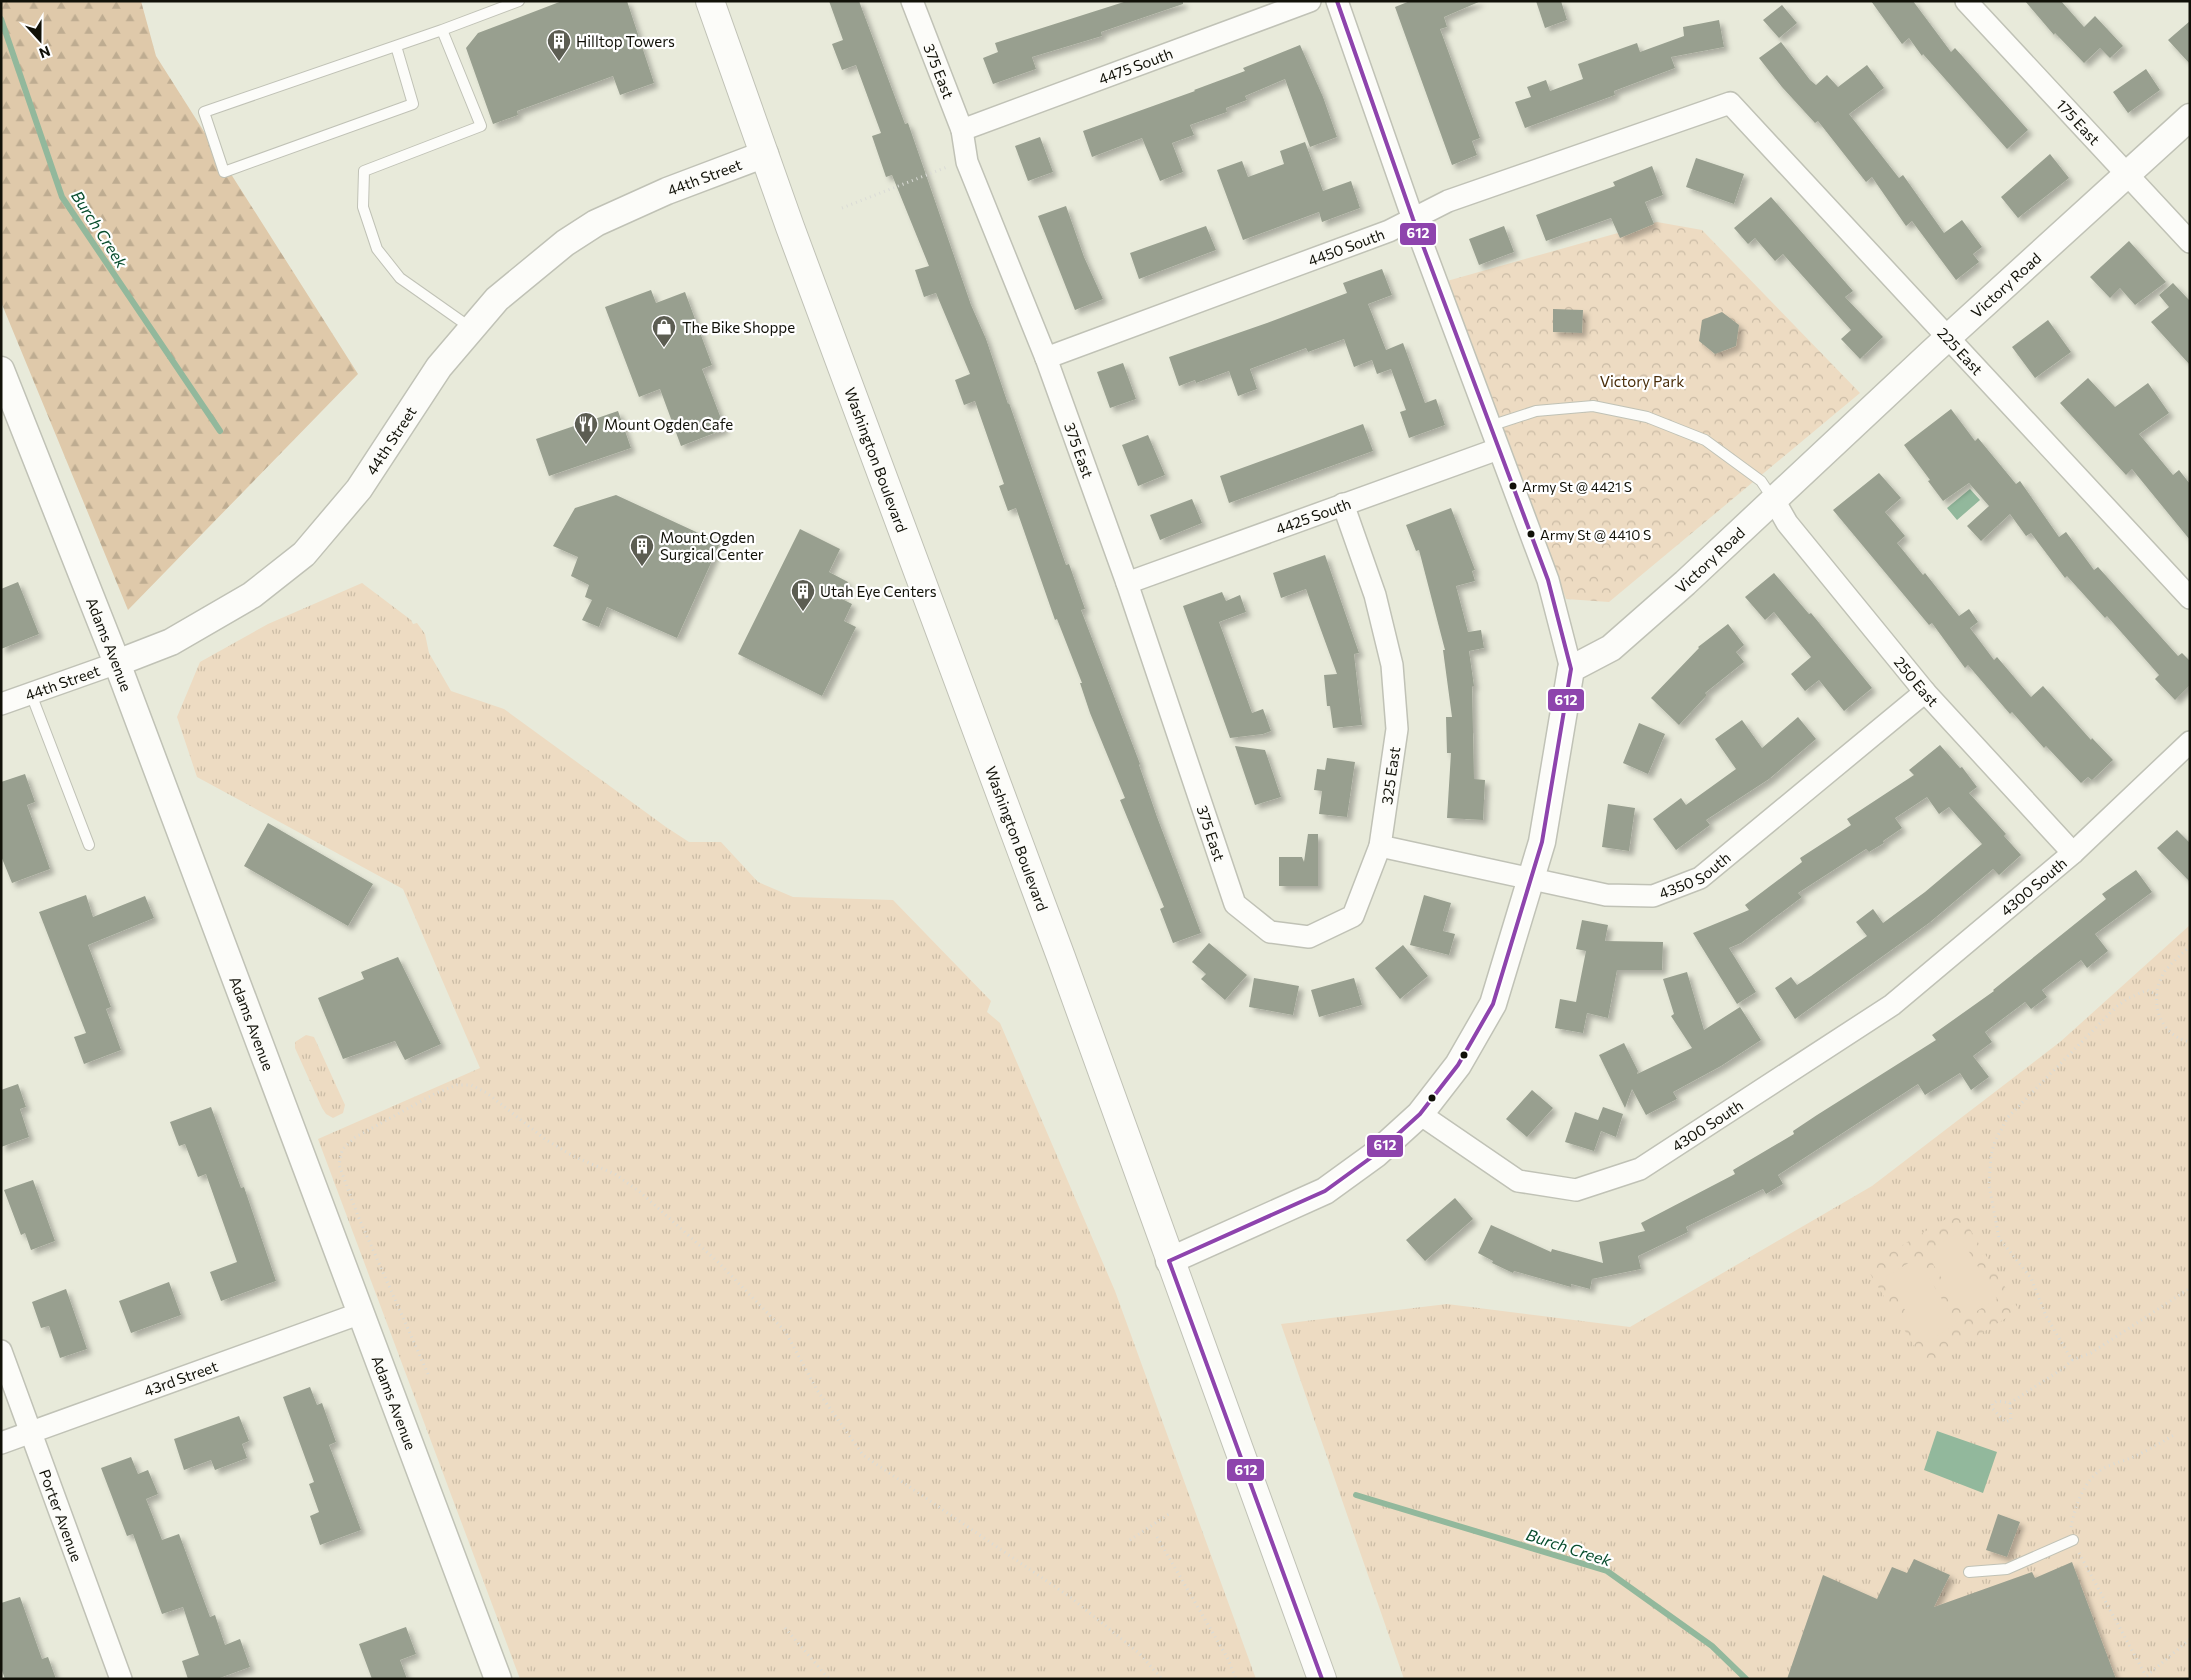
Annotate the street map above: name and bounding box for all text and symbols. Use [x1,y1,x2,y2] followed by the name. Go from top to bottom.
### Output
[15,15,65,65] north arrow
[546,28,572,62] building icon: Hilltop Towers
[576,32,675,50] place label: Hilltop Towers
[920,41,958,101] street label: 375 East
[37,43,53,62] text: N
[1096,44,1175,88] street label: 4475 South
[2053,95,2104,148] street label: 175 East
[665,155,744,199] street label: 44th Street
[68,187,132,271] water label: Burch Creek
[1399,222,1437,246] line badge: 612
[1407,224,1429,241] text: 612
[1305,225,1387,269] street label: 4450 South
[1967,248,2044,321] street label: Victory Road
[651,314,677,348] shop icon: The Bike Shoppe
[682,318,795,336] place label: The Bike Shoppe
[1934,324,1987,378] street label: 225 East
[1600,372,1684,390] park label: Victory Park
[841,385,912,535] street label: Washington Boulevard
[362,403,420,478] street label: 44th Street
[573,411,599,445] restaurant icon: Mount Ogden Cafe
[604,415,733,433] place label: Mount Ogden Cafe
[1061,420,1097,480] street label: 375 East
[1522,478,1632,495] place label: Army St @ 4421 S
[1508,481,1518,491] marker: Army St @ 4421 S
[1273,494,1353,538] street label: 4425 South
[1671,523,1748,597] street label: Victory Road
[1540,526,1651,543] place label: Army St @ 4410 S
[660,528,764,563] place label: Mount Ogden Surgical Center
[1526,529,1536,539] marker: Army St @ 4410 S
[629,533,655,567] building icon: Mount Ogden Surgical Center
[790,578,816,612] building icon: Utah Eye Centers
[820,582,937,600] place label: Utah Eye Centers
[83,595,136,694] street label: Adams Avenue
[1891,653,1942,710] street label: 250 East
[22,661,102,704] street label: 44th Street
[1547,688,1585,712] line badge: 612
[1555,691,1577,708] text: 612
[1377,746,1403,806] street label: 325 East
[982,763,1052,913] street label: Washington Boulevard
[1193,803,1229,863] street label: 375 East
[1656,848,1734,902] street label: 4350 South
[1997,853,2070,919] street label: 4300 South
[226,974,278,1073] street label: Adams Avenue
[1459,1050,1469,1060] unlabelled marker
[1427,1093,1437,1103] unlabelled marker
[1668,1096,1746,1155] street label: 4300 South
[1366,1134,1404,1158] line badge: 612
[1374,1136,1396,1153] text: 612
[368,1353,420,1452] street label: Adams Avenue
[141,1357,220,1400] street label: 43rd Street
[1226,1458,1265,1482] line badge: 612
[1235,1461,1257,1478] text: 612
[36,1467,86,1564] street label: Porter Avenue
[1524,1524,1614,1570] water label: Burch Creek

